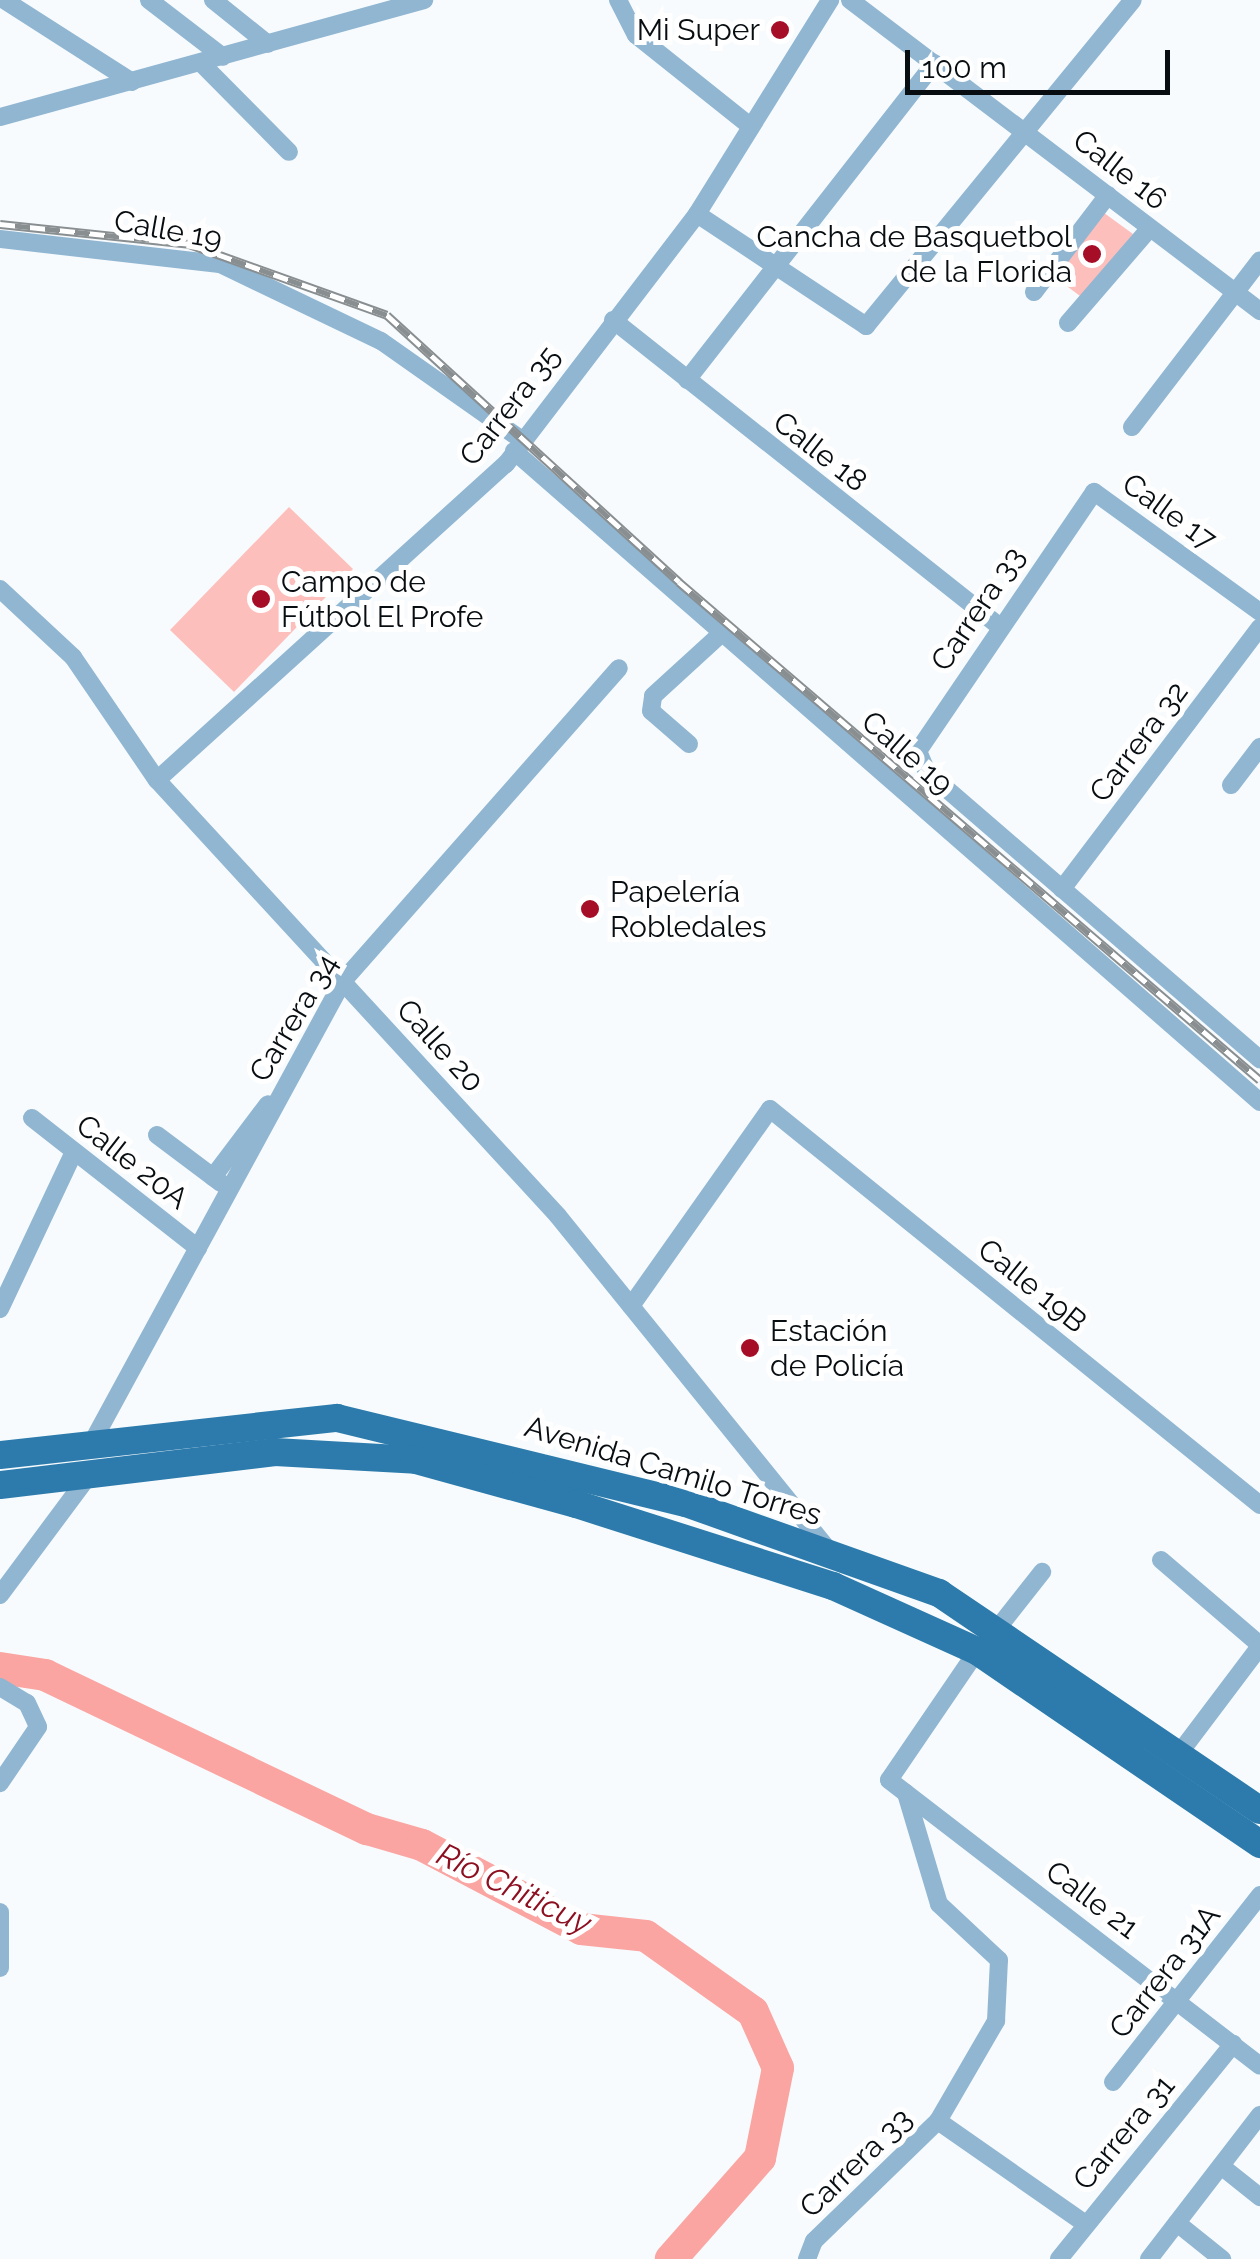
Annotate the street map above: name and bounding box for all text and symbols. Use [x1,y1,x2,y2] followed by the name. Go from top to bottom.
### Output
[637,12,760,48] place label: Mi Super
[769,19,791,41] marker: Mi Super
[910,30,1175,92] scale bar
[922,50,1007,85] text: 100 m
[1066,122,1174,218] street label: Calle 16
[111,203,225,257] street label: Calle 19
[757,219,1072,290] place label: Cancha de Basquetbol de la Florida
[1081,243,1103,265] marker: Cancha de Basquetbol de la Florida
[452,339,568,473] street label: Carrera 35
[766,404,874,500] street label: Calle 18
[1115,466,1223,558] street label: Calle 17
[923,540,1033,678] street label: Carrera 33
[281,564,485,634] place label: Campo de Fútbol El Profe
[250,588,272,610] marker: Campo de Fútbol El Profe
[1082,675,1196,809] street label: Carrera 32
[854,704,960,802] street label: Calle 19
[610,874,766,944] place label: Papelería Robledales
[579,898,601,920] marker: Papelería Robledales
[242,948,346,1088] street label: Carrera 34
[389,992,491,1100] street label: Calle 20
[69,1107,195,1217] street label: Calle 20A
[971,1231,1093,1341] street label: Calle 19B
[770,1313,904,1384] place label: Estación de Policía
[739,1337,761,1359] marker: Estación de Policía
[520,1409,826,1533] street label: Avenida Camilo Torres
[431,1835,597,1943] water label: Río Chiticuy
[1038,1853,1146,1947] street label: Calle 21
[1102,1898,1228,2046] street label: Carrera 31A
[1066,2068,1182,2198] street label: Carrera 31
[793,2101,919,2225] street label: Carrera 33

